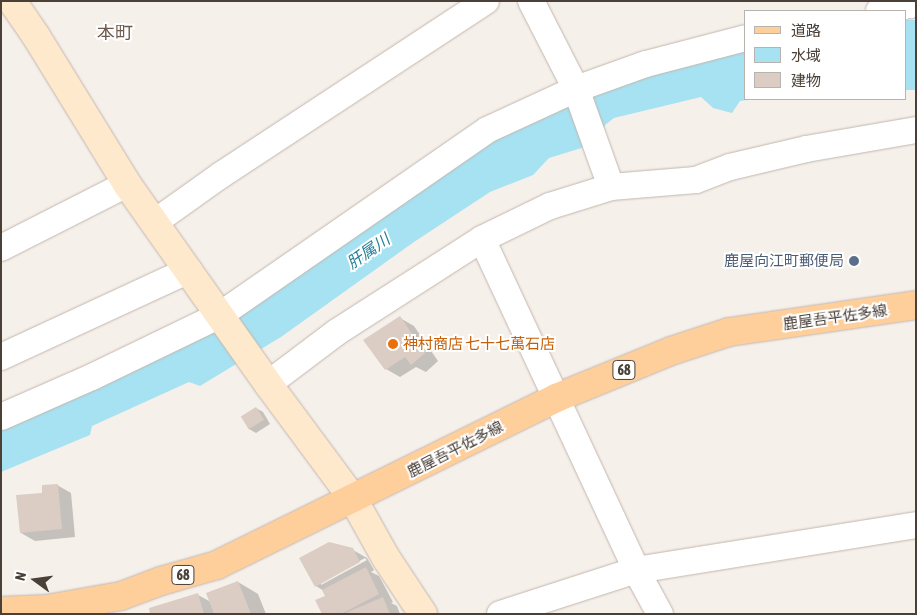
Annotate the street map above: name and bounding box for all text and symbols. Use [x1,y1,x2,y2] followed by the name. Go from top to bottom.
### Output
[744,10,907,100] legend
[97,22,133,44] district label: 本町
[791,22,821,39] text: 道路
[791,47,821,64] text: 水域
[791,72,821,89] text: 建物
[343,229,393,273] water label: 肝属川
[724,252,844,270] place label: 鹿屋向江町郵便局
[848,255,860,267] marker: 鹿屋向江町郵便局
[782,301,888,333] street label: 鹿屋吾平佐多線
[403,335,555,353] place label: 神村商店 七十七萬石店
[387,338,399,350] marker: 神村商店 七十七萬石店
[612,358,636,382] road number: 68
[404,417,506,481] street label: 鹿屋吾平佐多線
[10,555,60,605] north arrow
[170,564,196,586] road number: 68
[12,570,29,582] text: N

